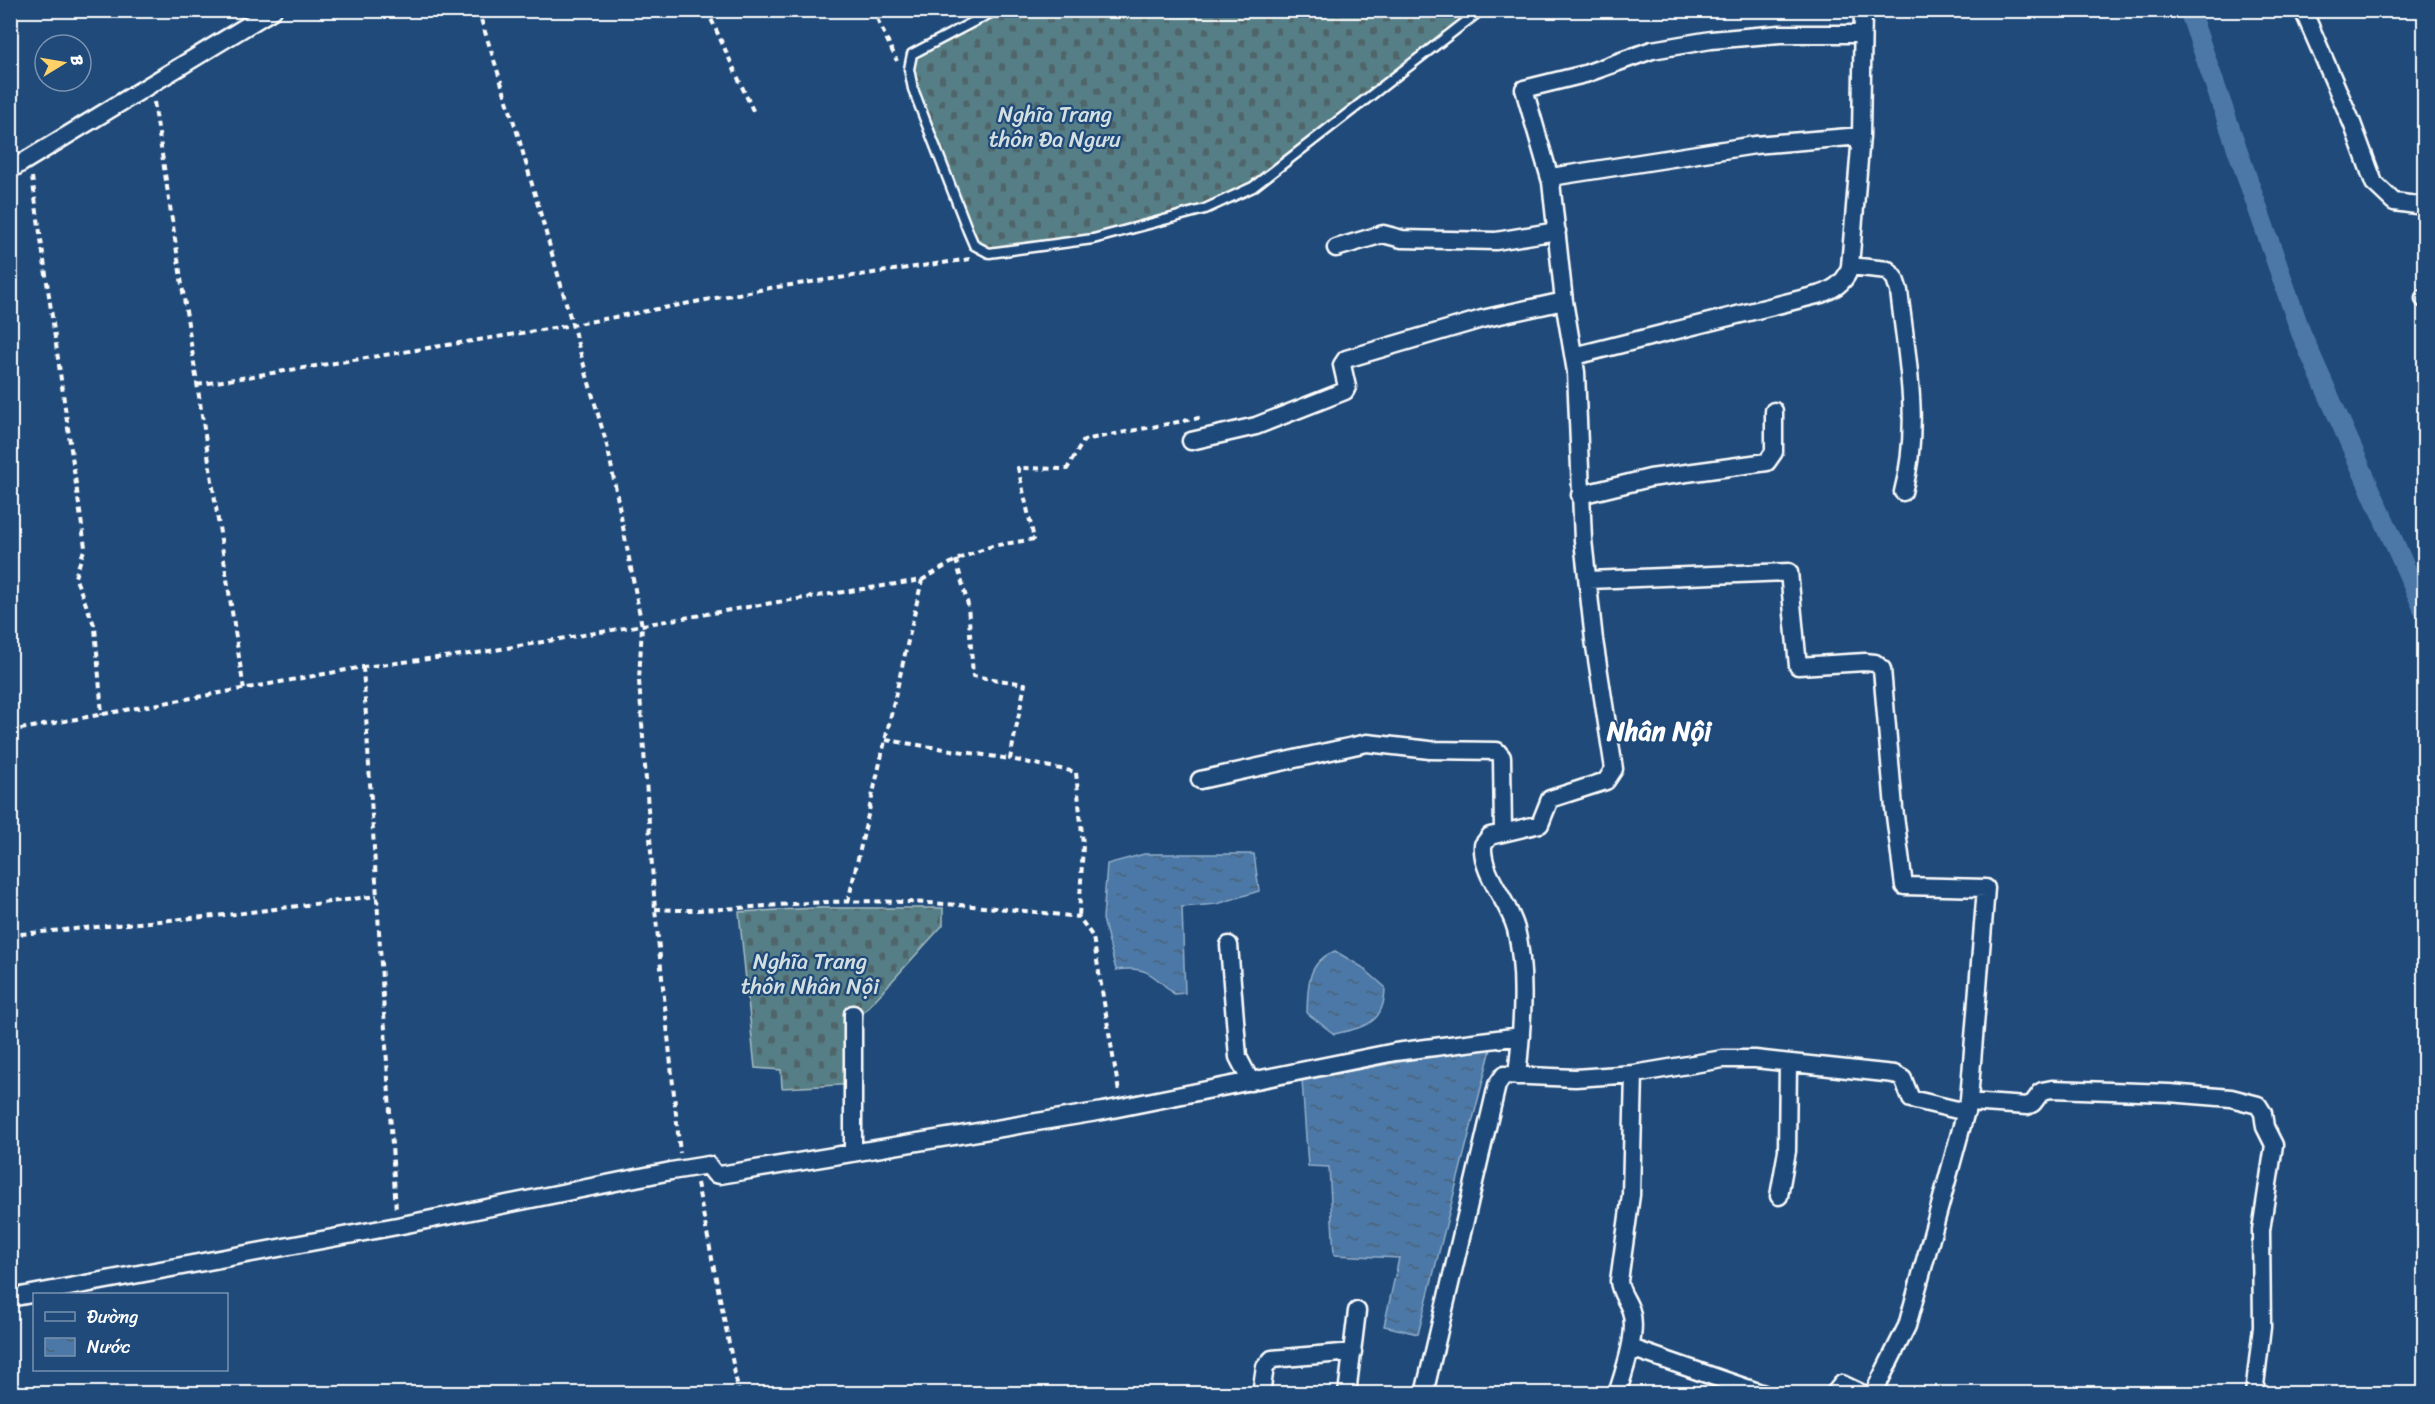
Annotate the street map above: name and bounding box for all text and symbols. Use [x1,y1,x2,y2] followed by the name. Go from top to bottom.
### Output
[33,33,93,93] north arrow
[62,53,93,69] text: B
[989,95,1121,159] park label: Nghĩa Trang thôn Đa Ngưu
[1606,708,1713,754] district label: Nhân Nội
[741,942,880,1006] park label: Nghĩa Trang thôn Nhân Nội
[33,1293,228,1371] legend
[87,1301,138,1333] text: Đường
[87,1331,130,1363] text: Nước

